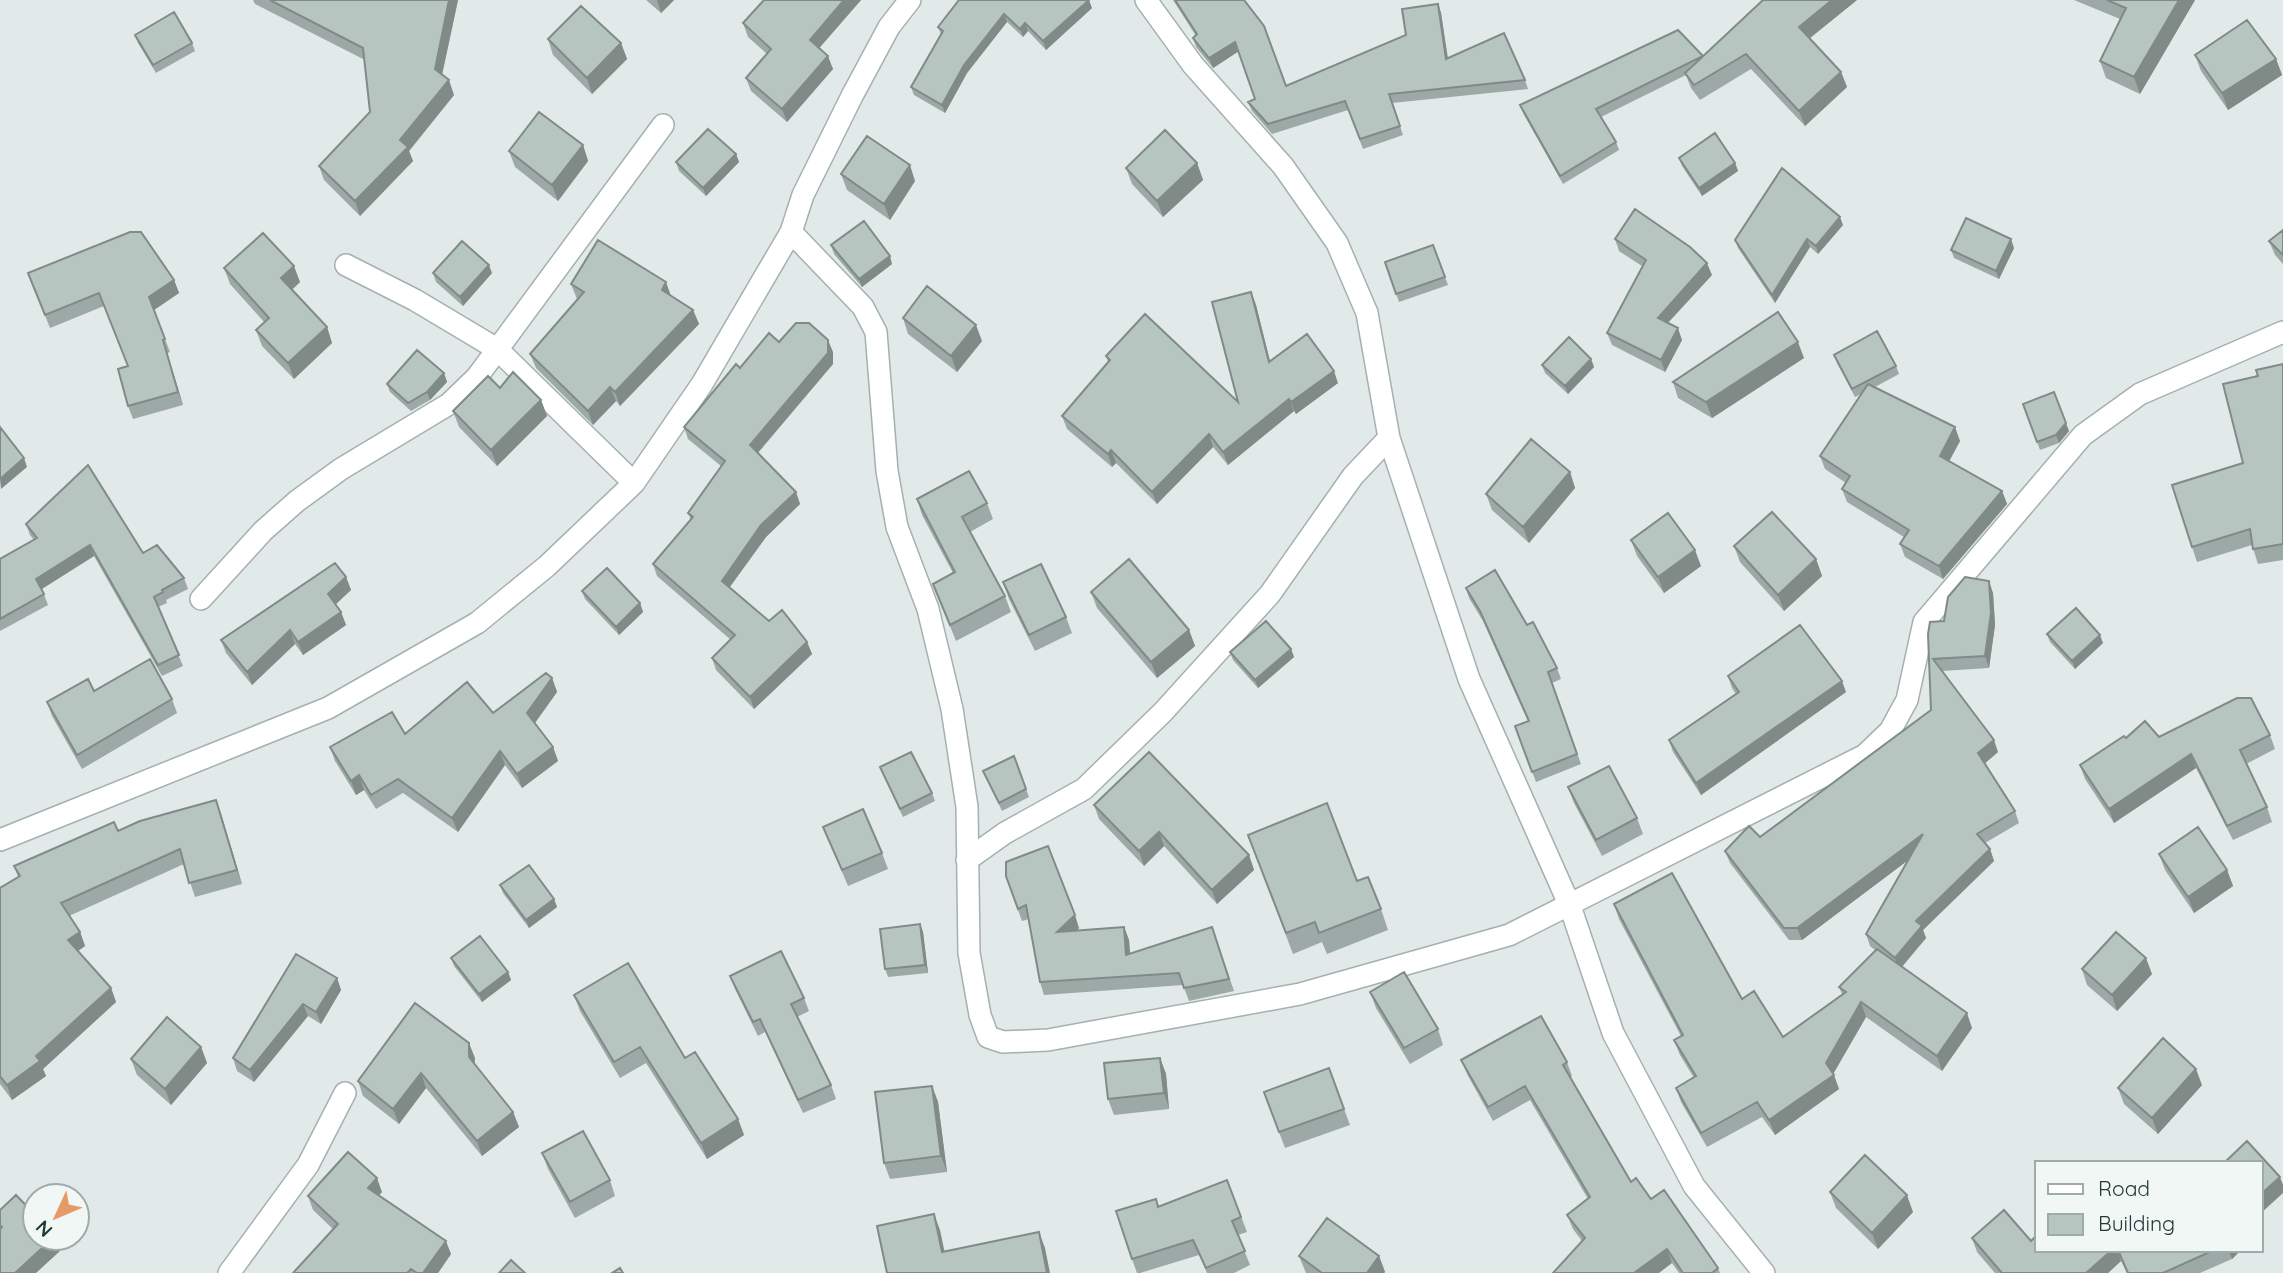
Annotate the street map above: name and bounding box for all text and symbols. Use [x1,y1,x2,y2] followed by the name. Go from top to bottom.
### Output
[2035,1161,2262,1252] legend
[2098,1175,2150,1201] text: Road
[21,1182,91,1252] north arrow
[2098,1210,2175,1236] text: Building
[30,1215,57,1242] text: N

